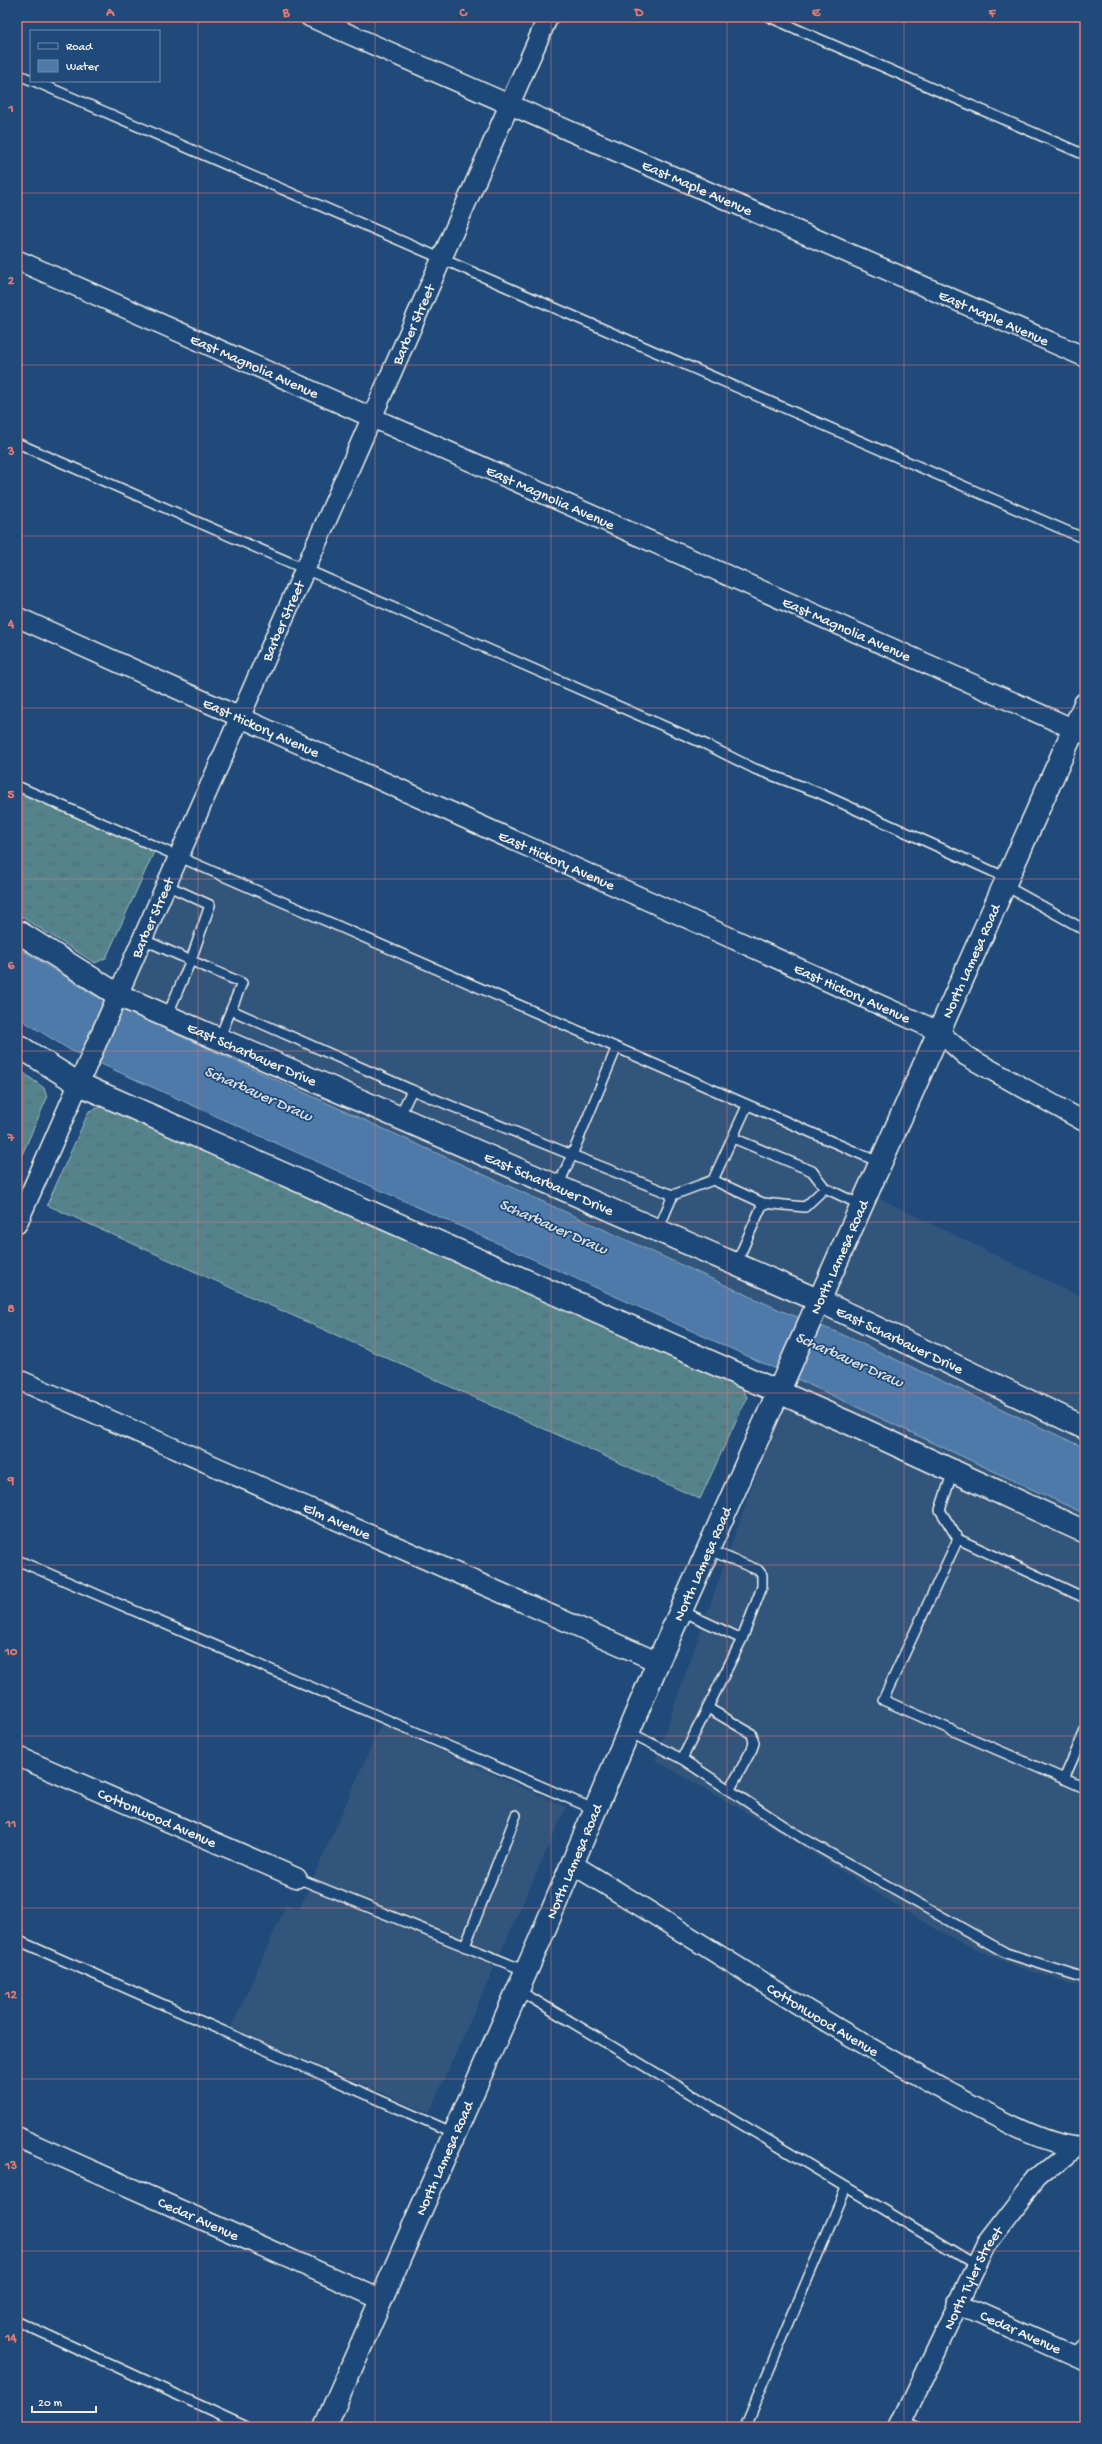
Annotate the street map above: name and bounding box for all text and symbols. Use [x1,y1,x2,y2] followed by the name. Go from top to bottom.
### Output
[105,6,115,21] text: A
[282,6,291,21] text: B
[458,6,468,21] text: C
[634,6,644,21] text: D
[812,6,821,21] text: E
[988,6,997,21] text: F
[30,30,160,82] legend
[66,41,93,55] text: Road
[66,61,100,75] text: Water
[7,102,14,117] text: 1
[639,157,755,221] street label: East Maple Avenue
[8,274,15,289] text: 2
[389,280,441,369] street label: Barber Street
[935,287,1052,351] street label: East Maple Avenue
[187,331,321,404] street label: East Magnolia Avenue
[7,445,15,460] text: 3
[483,462,617,535] street label: East Magnolia Avenue
[258,577,310,665] street label: Barber Street
[779,594,913,667] street label: East Magnolia Avenue
[7,617,15,632] text: 4
[200,695,322,763] street label: East Hickory Avenue
[8,788,15,803] text: 5
[495,828,617,896] street label: East Hickory Avenue
[128,874,180,962] street label: Barber Street
[939,901,1006,1022] street label: North Lamesa Road
[8,959,15,974] text: 6
[791,960,913,1028] street label: East Hickory Avenue
[184,1019,319,1092] street label: East Scharbauer Drive
[201,1063,316,1128] water label: Scharbauer Draw
[7,1131,16,1146] text: 7
[481,1149,616,1221] street label: East Scharbauer Drive
[496,1196,611,1261] water label: Scharbauer Draw
[807,1197,874,1317] street label: North Lamesa Road
[7,1302,15,1317] text: 8
[832,1303,966,1379] street label: East Scharbauer Drive
[792,1329,907,1394] water label: Scharbauer Draw
[7,1474,15,1489] text: 9
[300,1499,373,1545] street label: Elm Avenue
[670,1504,737,1624] street label: North Lamesa Road
[4,1645,18,1660] text: 10
[94,1785,219,1853] street label: Cottonwood Avenue
[543,1801,608,1922] street label: North Lamesa Road
[5,1817,16,1832] text: 11
[762,1980,881,2062] street label: Cottonwood Avenue
[4,1988,17,2003] text: 12
[412,2098,479,2219] street label: North Lamesa Road
[4,2159,17,2174] text: 13
[154,2194,242,2246] street label: Cedar Avenue
[940,2222,1009,2333] street label: North Tyler Street
[977,2307,1064,2359] street label: Cedar Avenue
[4,2331,18,2346] text: 14
[32,2388,96,2414] scale bar
[38,2397,63,2411] text: 20 m

